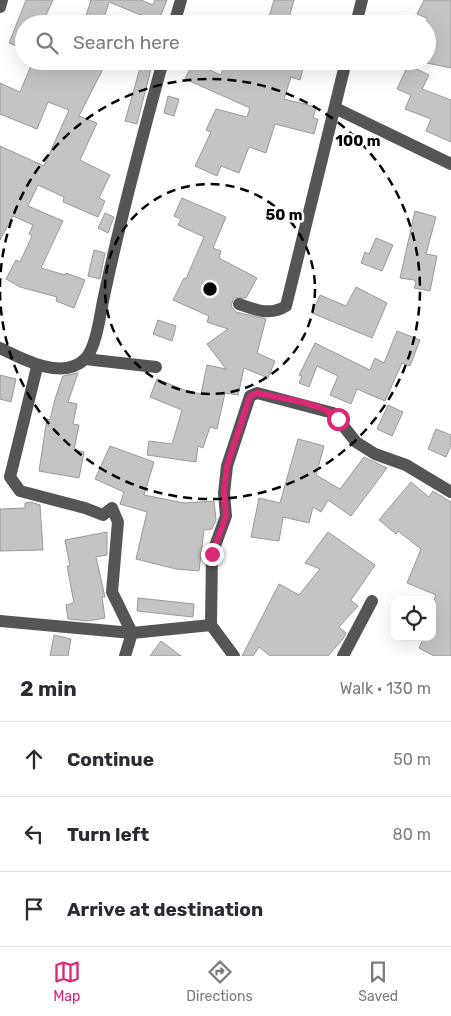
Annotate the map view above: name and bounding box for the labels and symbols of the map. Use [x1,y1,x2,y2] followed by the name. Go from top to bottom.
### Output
[336,132,380,150] text: 100 m
[266,206,302,224] text: 50 m
[201,280,219,298] centre of rings
[327,408,350,431] route start
[201,543,224,566] route end

